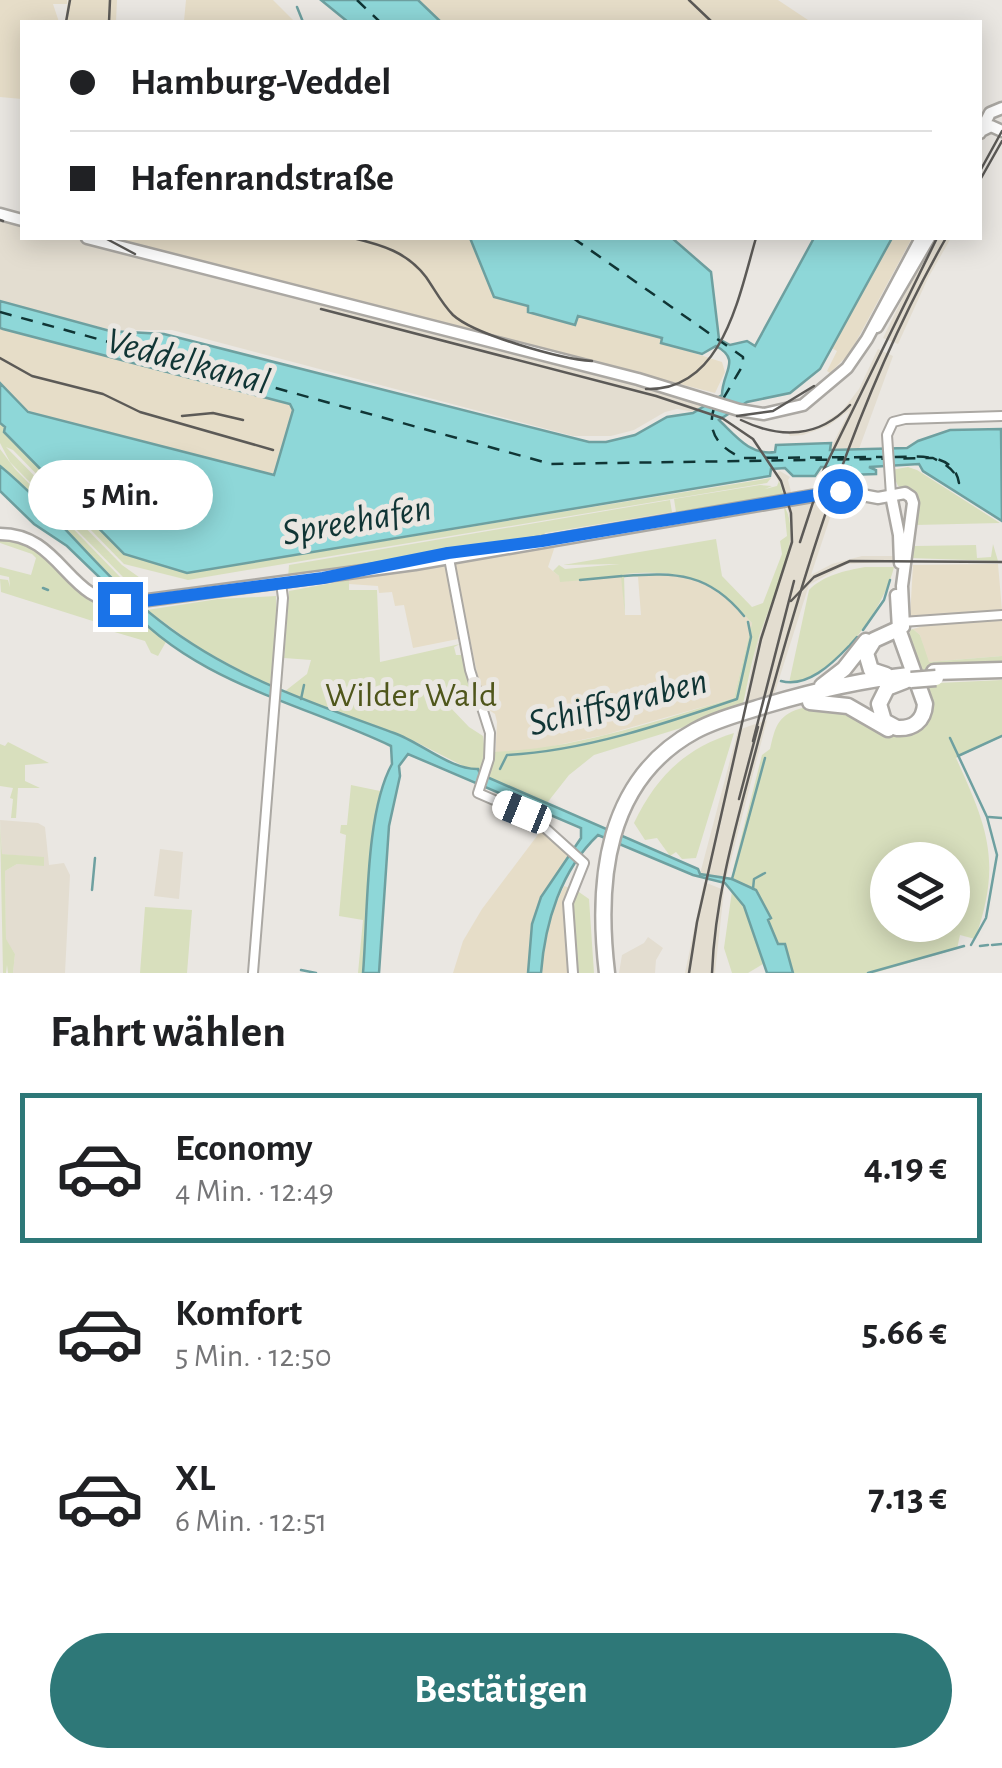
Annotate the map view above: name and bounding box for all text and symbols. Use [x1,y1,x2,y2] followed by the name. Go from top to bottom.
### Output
[130,64,391,102] text: Hamburg-Veddel
[130,160,394,198] text: Hafenrandstraße
[102,322,274,402] water label: Veddelkanal
[28,459,212,529] callout: 5 Min.
[818,469,863,514] route start
[82,479,159,511] text: 5 Min.
[279,489,435,553] water label: Spreehafen
[98,582,143,627] route end
[525,662,711,744] water label: Schiffsgraben
[325,678,497,713] park label: Wilder Wald
[489,787,555,837] car
[870,842,970,942] map controls
[870,842,970,942] button: layers
[50,1010,286,1055] text: Fahrt wählen
[55,1123,145,1213] icon: car
[175,1130,313,1168] text: Economy
[864,1149,947,1187] text: 4.19 €
[175,1175,334,1207] text: 4 Min. · 12:49
[55,1288,145,1378] icon: car
[175,1295,302,1333] text: Komfort
[862,1314,947,1352] text: 5.66 €
[175,1340,332,1372] text: 5 Min. · 12:50
[55,1453,145,1543] icon: car
[175,1460,215,1498] text: XL
[868,1479,947,1517] text: 7.13 €
[175,1505,327,1537] text: 6 Min. · 12:51
[50,1633,952,1748] button: Bestätigen

